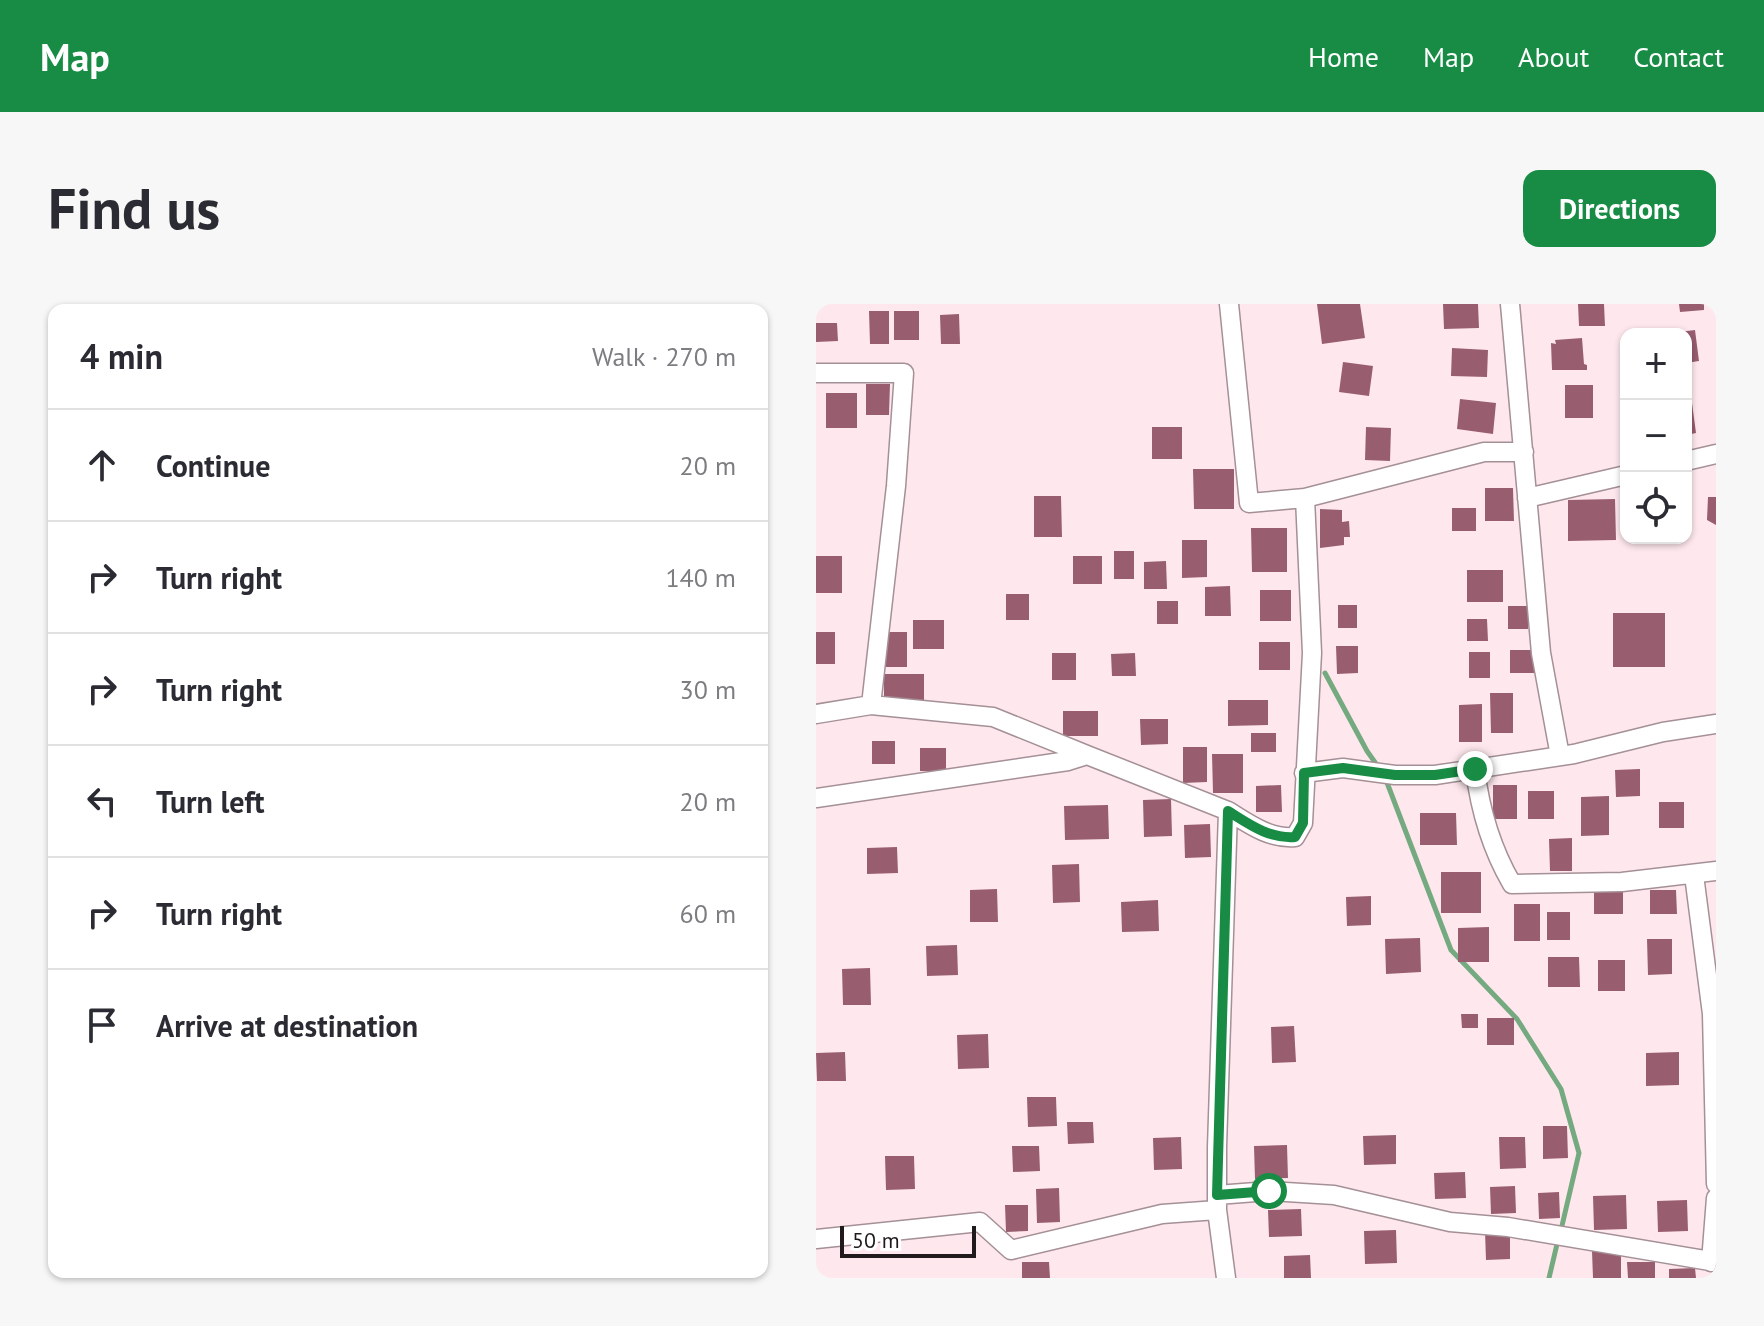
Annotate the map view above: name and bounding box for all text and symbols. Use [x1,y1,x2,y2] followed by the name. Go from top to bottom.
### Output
[40,32,110,81] text: Map
[1308,38,1379,75] text: Home
[1423,38,1474,75] text: Map
[1518,38,1589,75] text: About
[1633,38,1724,75] text: Contact
[1523,170,1716,247] button: Directions
[48,172,220,244] text: Find us
[1620,328,1692,544] map controls
[1620,328,1692,400] button: +
[80,334,163,378] text: 4 min
[592,340,736,373] text: Walk · 270 m
[1620,400,1692,472] button: −
[80,443,124,487] icon: ahead
[156,446,270,485] text: Continue
[680,449,736,482] text: 20 m
[1620,472,1692,544] button: locate
[80,555,124,599] icon: right
[156,558,282,597] text: Turn right
[665,561,736,594] text: 140 m
[80,667,124,711] icon: right
[156,670,282,709] text: Turn right
[680,673,736,706] text: 30 m
[1457,751,1493,787] route end
[80,779,124,823] icon: left
[156,782,264,821] text: Turn left
[680,785,736,818] text: 20 m
[80,891,124,935] icon: right
[156,894,282,933] text: Turn right
[680,897,736,930] text: 60 m
[80,1003,124,1047] icon: arrive
[156,1006,418,1045] text: Arrive at destination
[1251,1173,1287,1209] route start
[840,1222,976,1258] scale bar
[852,1226,900,1254] text: 50 m

